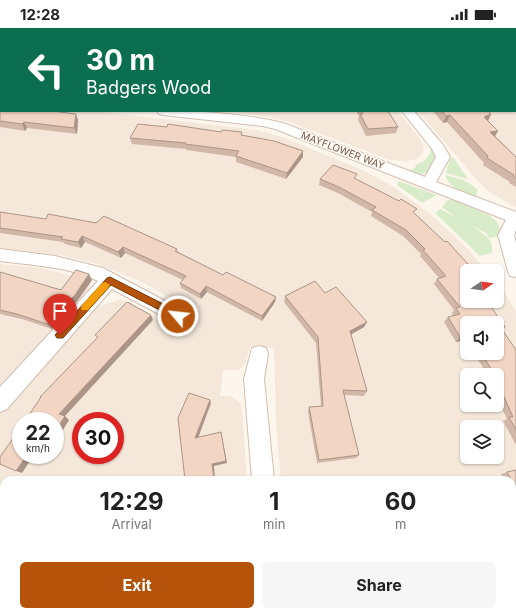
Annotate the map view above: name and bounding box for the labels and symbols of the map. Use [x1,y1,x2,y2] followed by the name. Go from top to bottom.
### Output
[300,129,387,171] street label: MAYFLOWER WAY
[460,264,504,308] north arrow
[43,294,77,335] pin
[157,295,199,337] position arrow
[72,412,124,464] speed limit sign: 30

